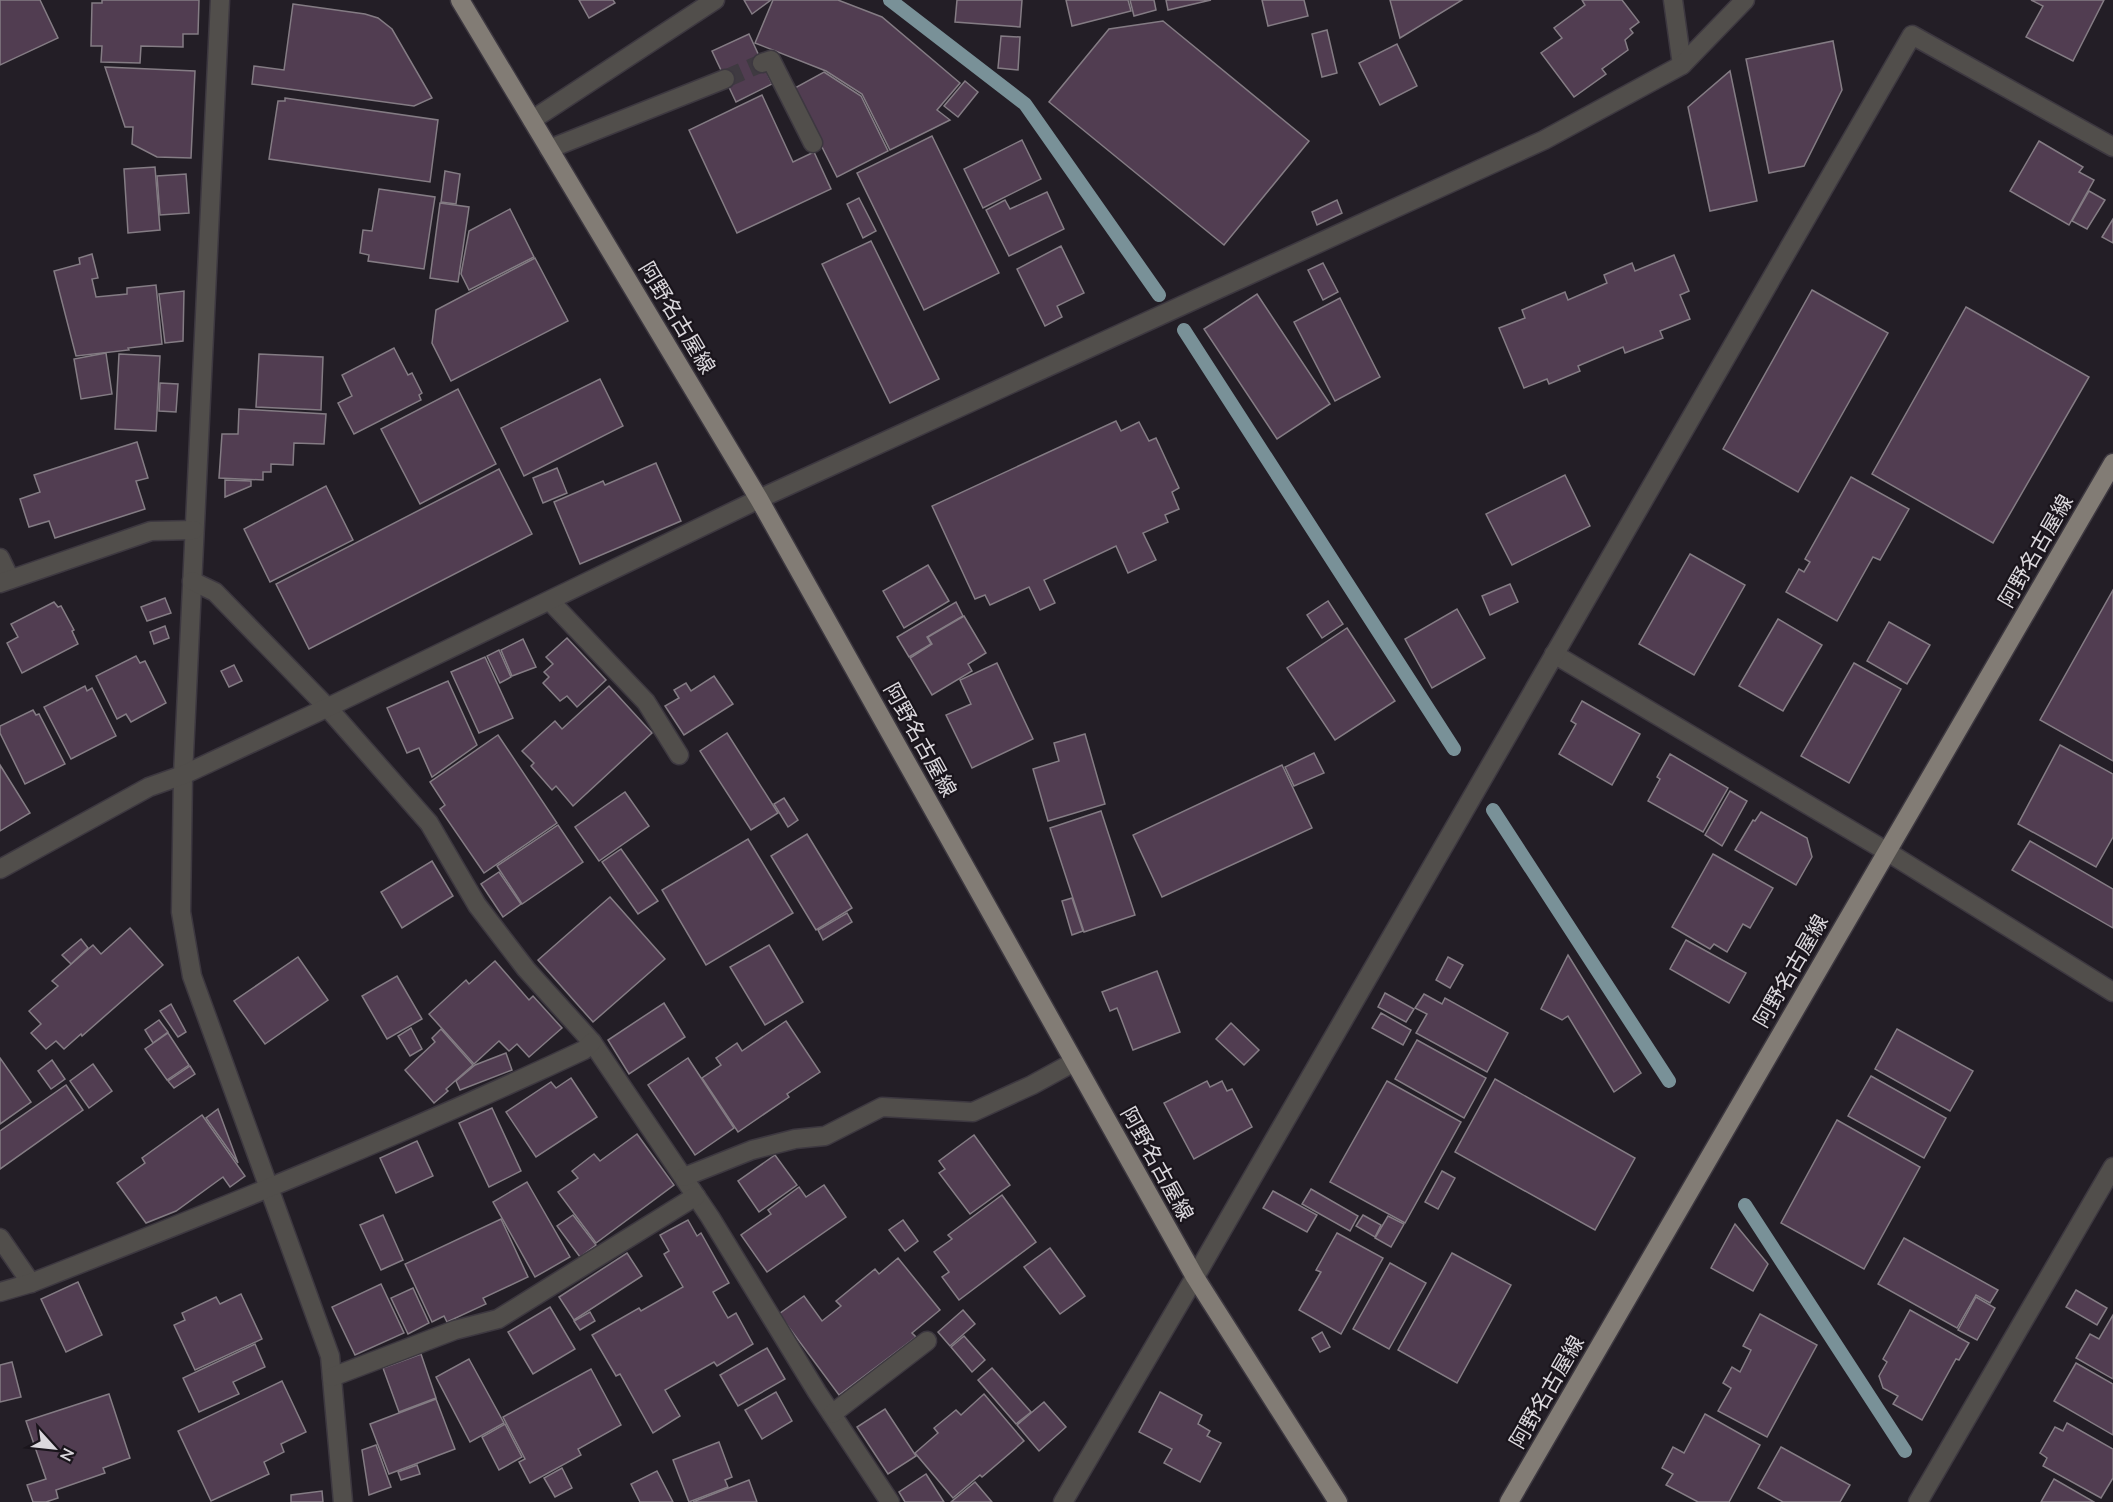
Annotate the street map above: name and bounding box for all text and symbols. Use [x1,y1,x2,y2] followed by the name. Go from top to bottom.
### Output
[633,257,721,379] street label: 阿野名古屋線
[1992,489,2080,613] street label: 阿野名古屋線
[877,678,963,802] street label: 阿野名古屋線
[1747,909,1835,1033] street label: 阿野名古屋線
[1114,1102,1200,1226] street label: 阿野名古屋線
[1503,1330,1591,1454] street label: 阿野名古屋線
[24,1418,84,1478] north arrow
[54,1444,79,1465] text: N

